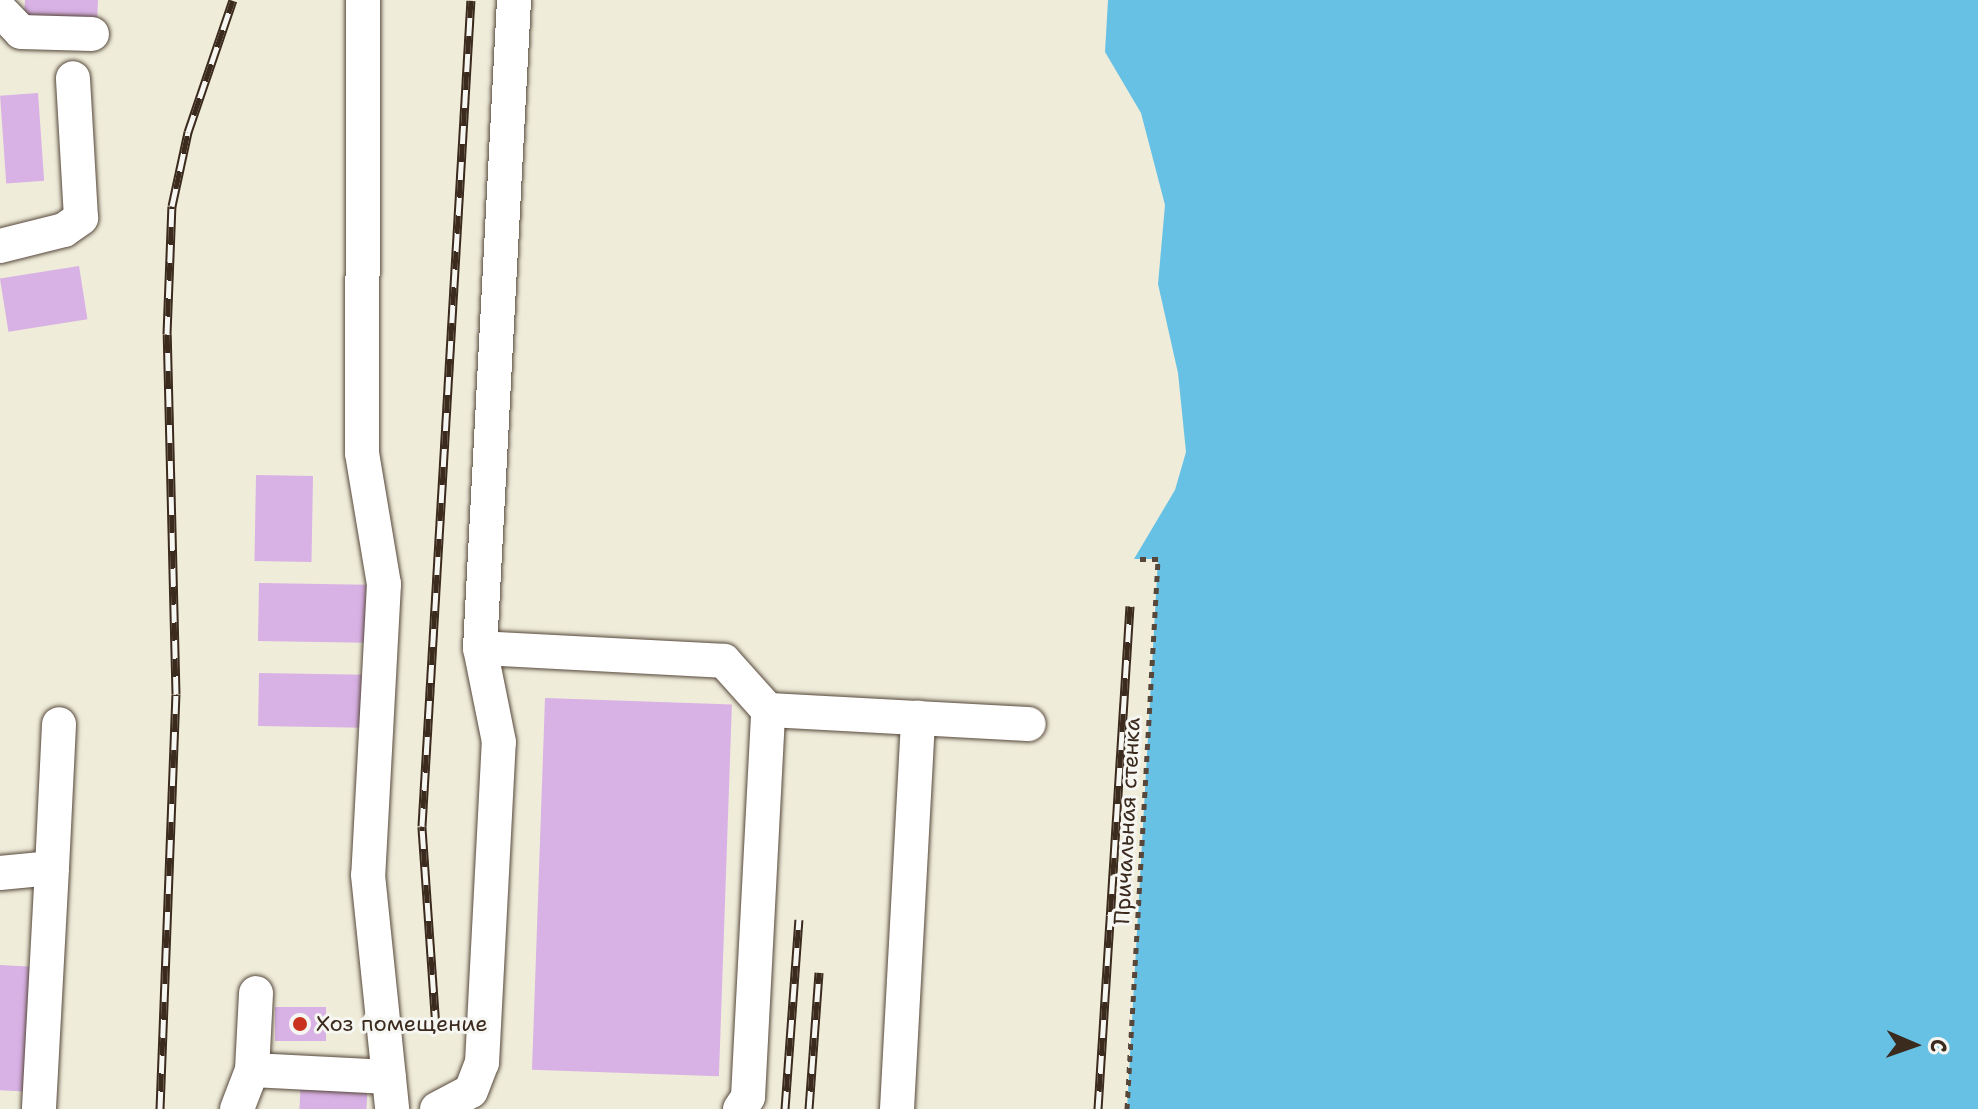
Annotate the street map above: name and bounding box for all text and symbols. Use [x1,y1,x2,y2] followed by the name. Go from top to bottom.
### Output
[1108,717,1146,925] street label: Причальная стенка
[1874,1005,1954,1085] north arrow
[316,1011,488,1037] place label: Хоз помещение
[291,1015,309,1033] marker: Хоз помещение
[1924,1039,1953,1053] text: С

